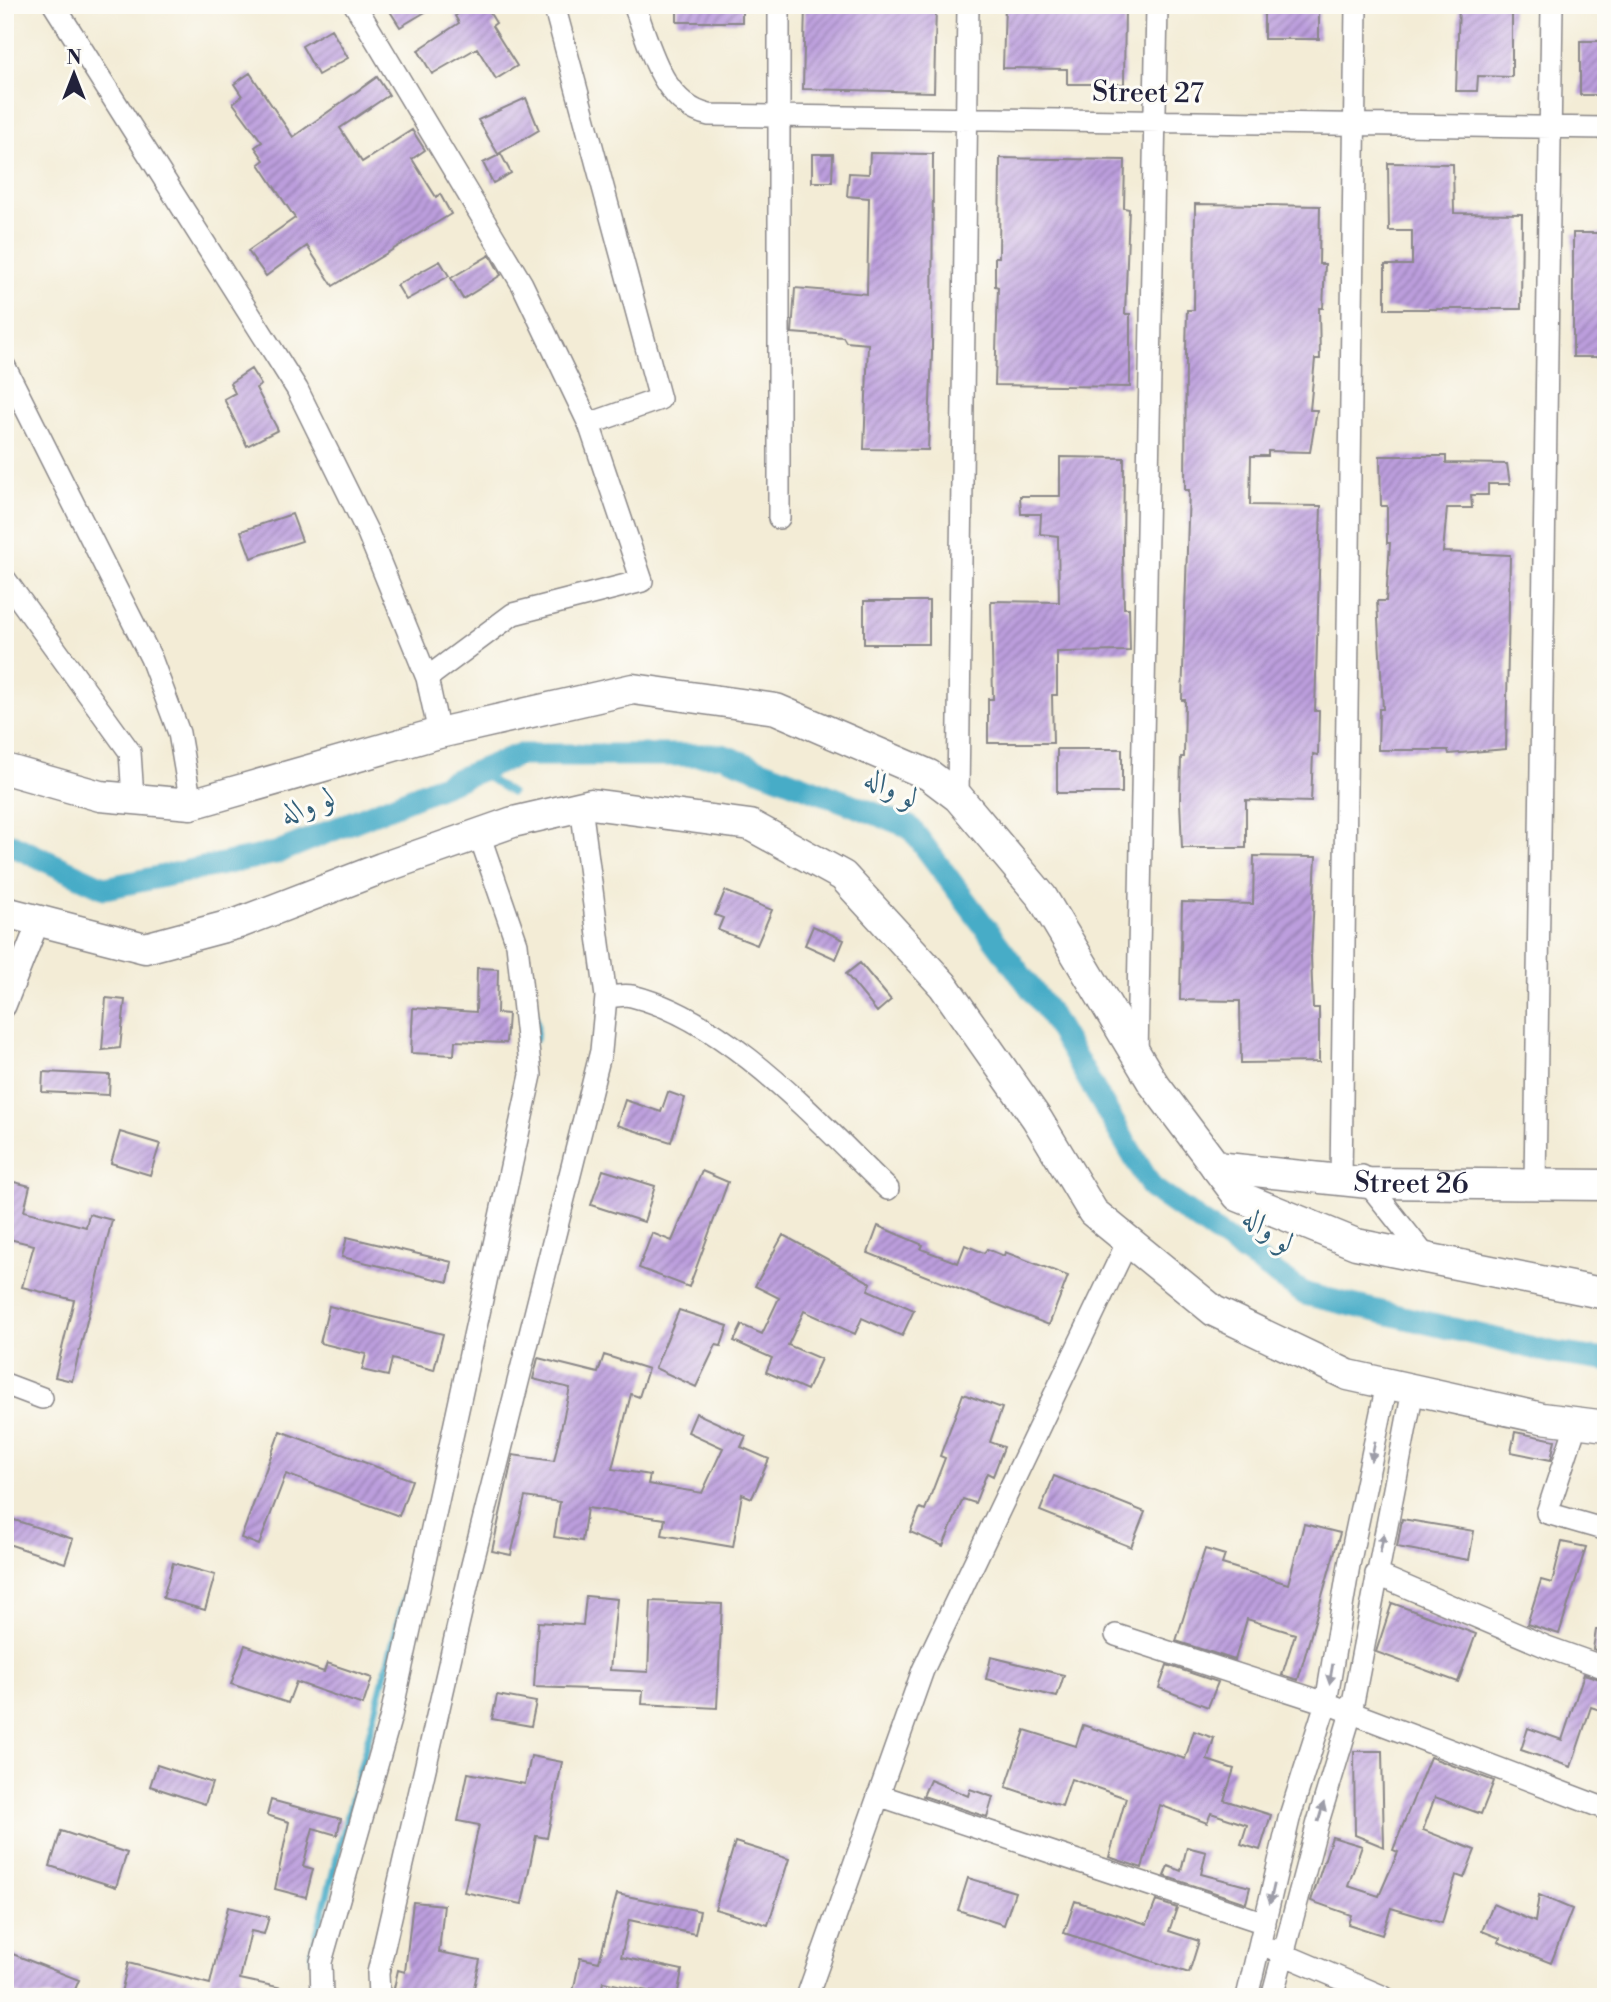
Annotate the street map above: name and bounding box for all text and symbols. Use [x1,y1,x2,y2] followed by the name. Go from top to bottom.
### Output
[38,38,108,108] north arrow
[66,46,82,70] text: N
[1092,75,1204,111] street label: Street 27
[858,760,926,818] water label: لو واله
[275,778,341,834] water label: لو واله
[1352,1164,1469,1201] street label: Street 26
[1235,1199,1303,1263] water label: لو واله
[1367,1440,1378,1462] one-way arrow
[1377,1532,1388,1554] one-way arrow
[1325,1663,1336,1685] one-way arrow
[1316,1802,1326,1823] one-way arrow
[1266,1883,1277,1905] one-way arrow

